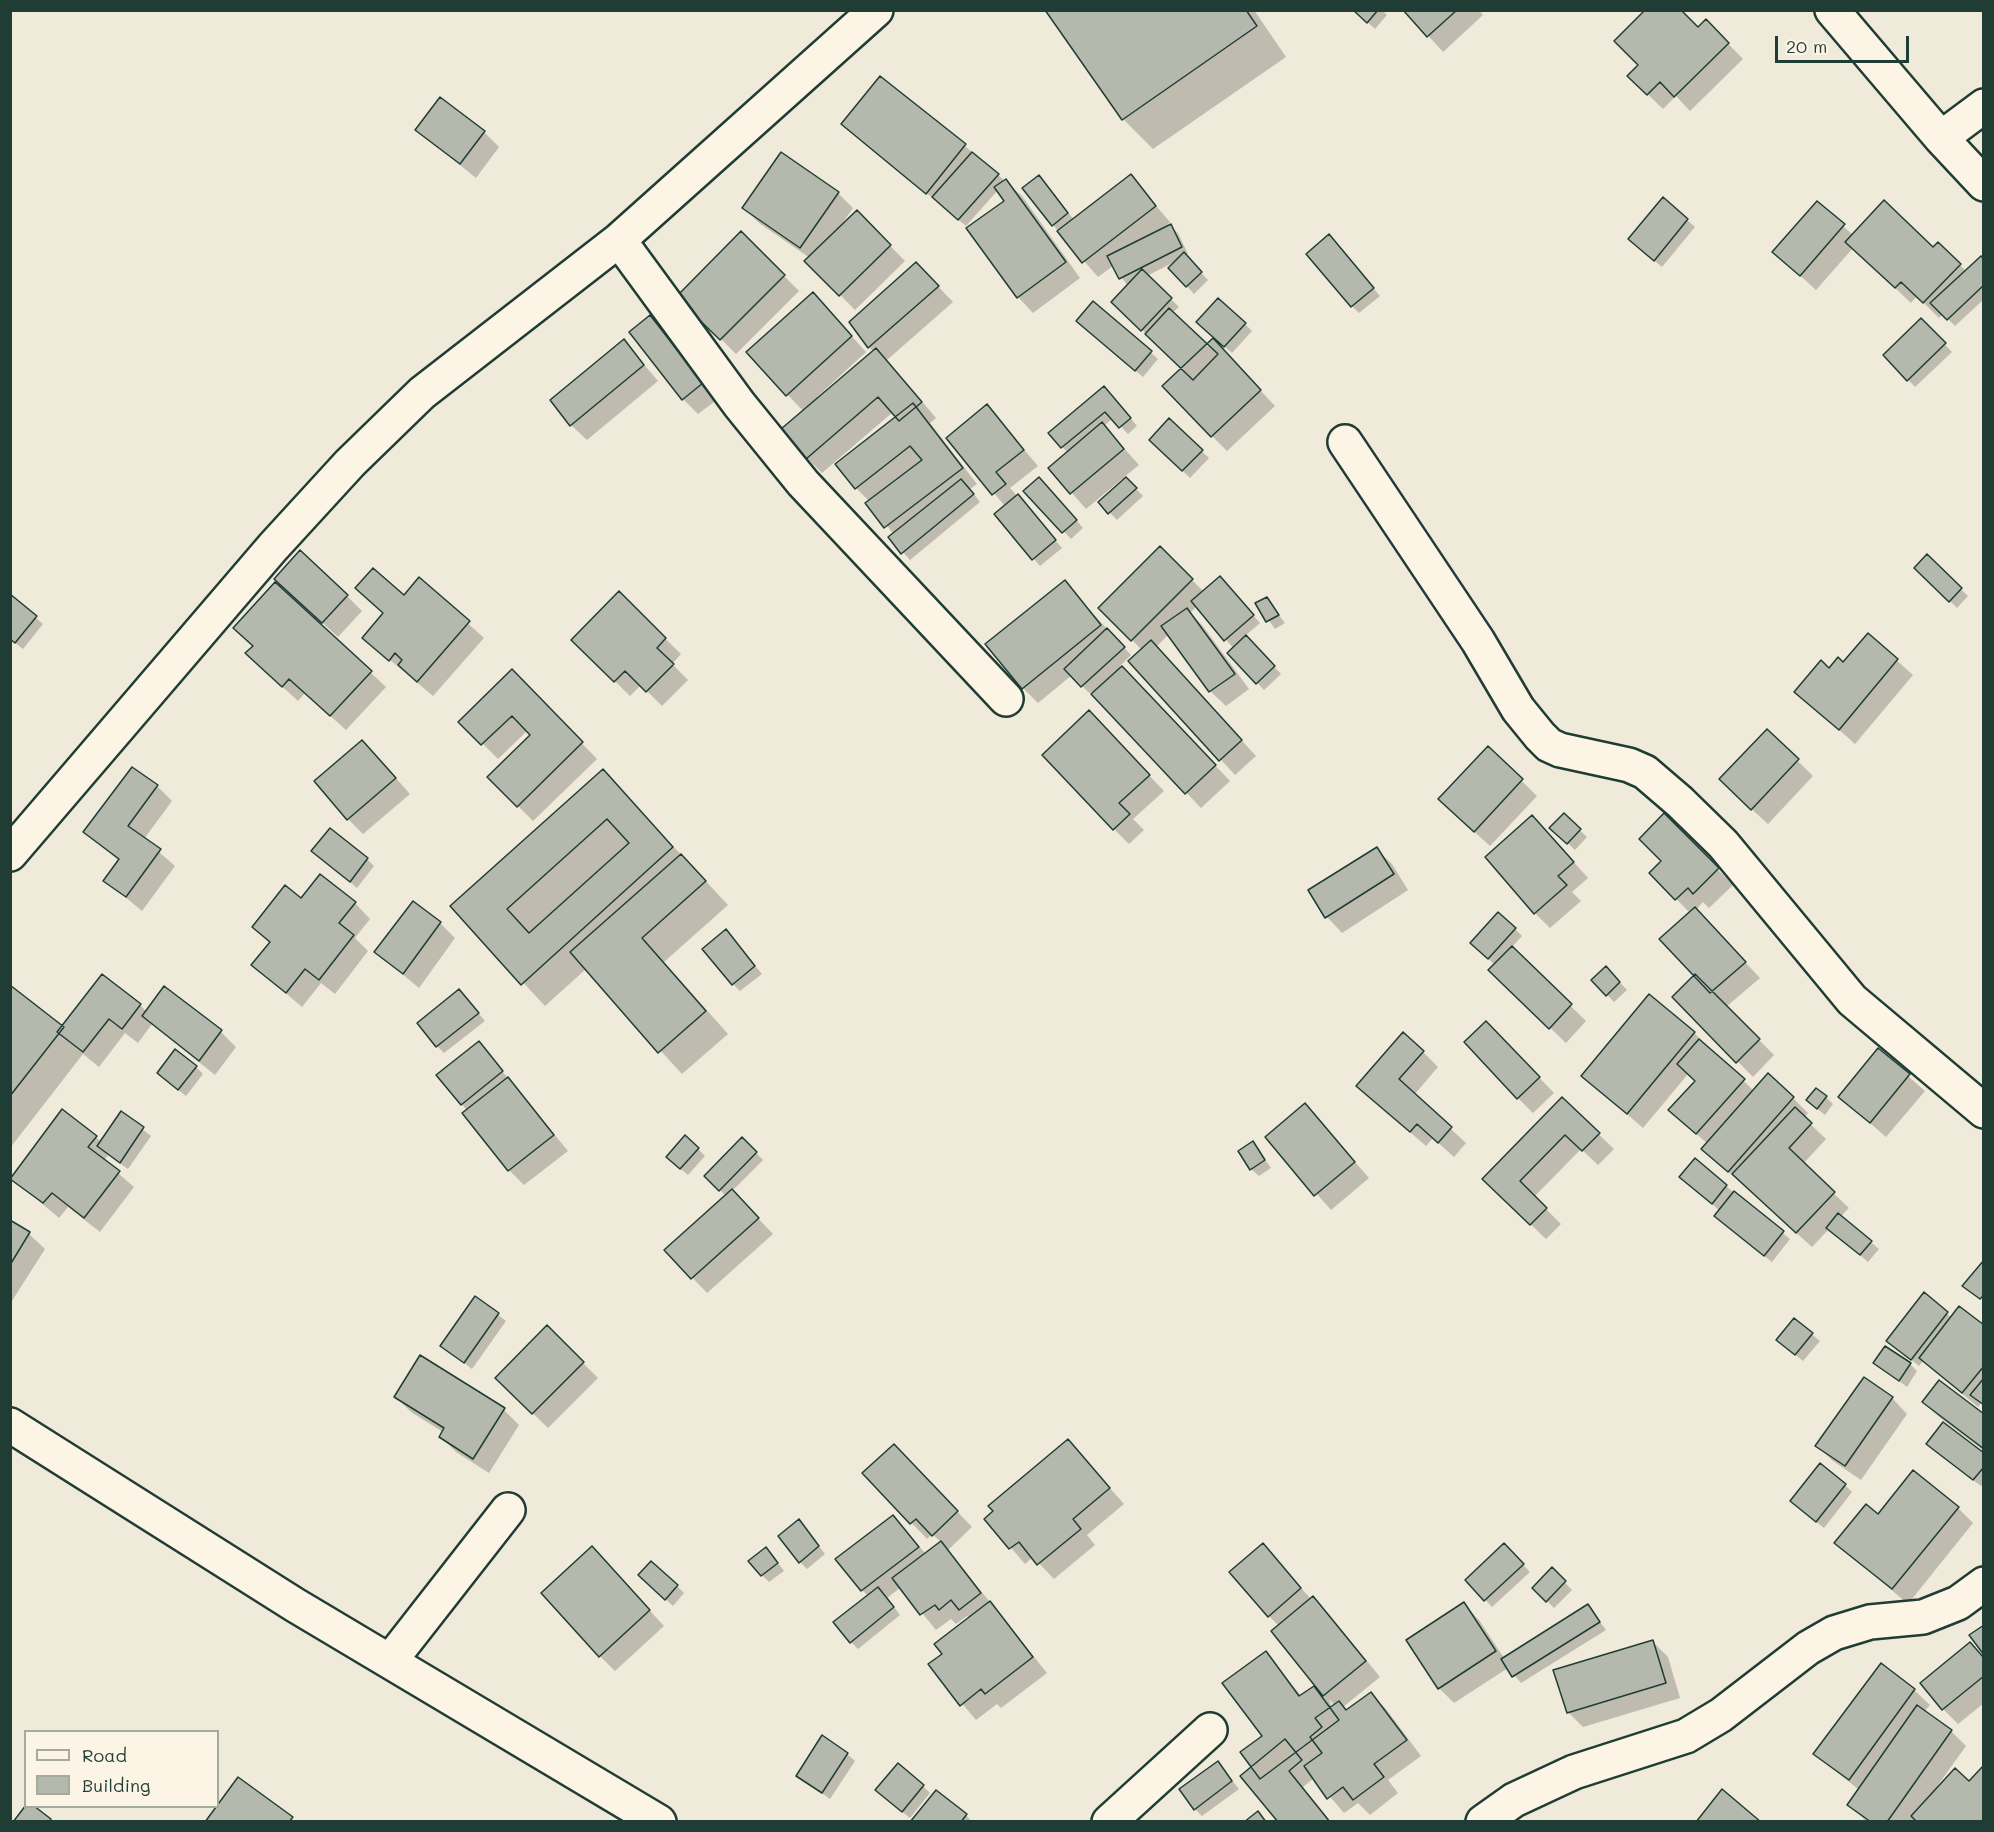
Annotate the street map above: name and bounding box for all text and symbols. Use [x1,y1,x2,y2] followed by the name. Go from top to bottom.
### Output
[1778,24,1912,62] scale bar
[1786,34,1827,58] text: 20 m
[24,1730,219,1808] legend
[82,1743,127,1767] text: Road
[82,1773,150,1797] text: Building

